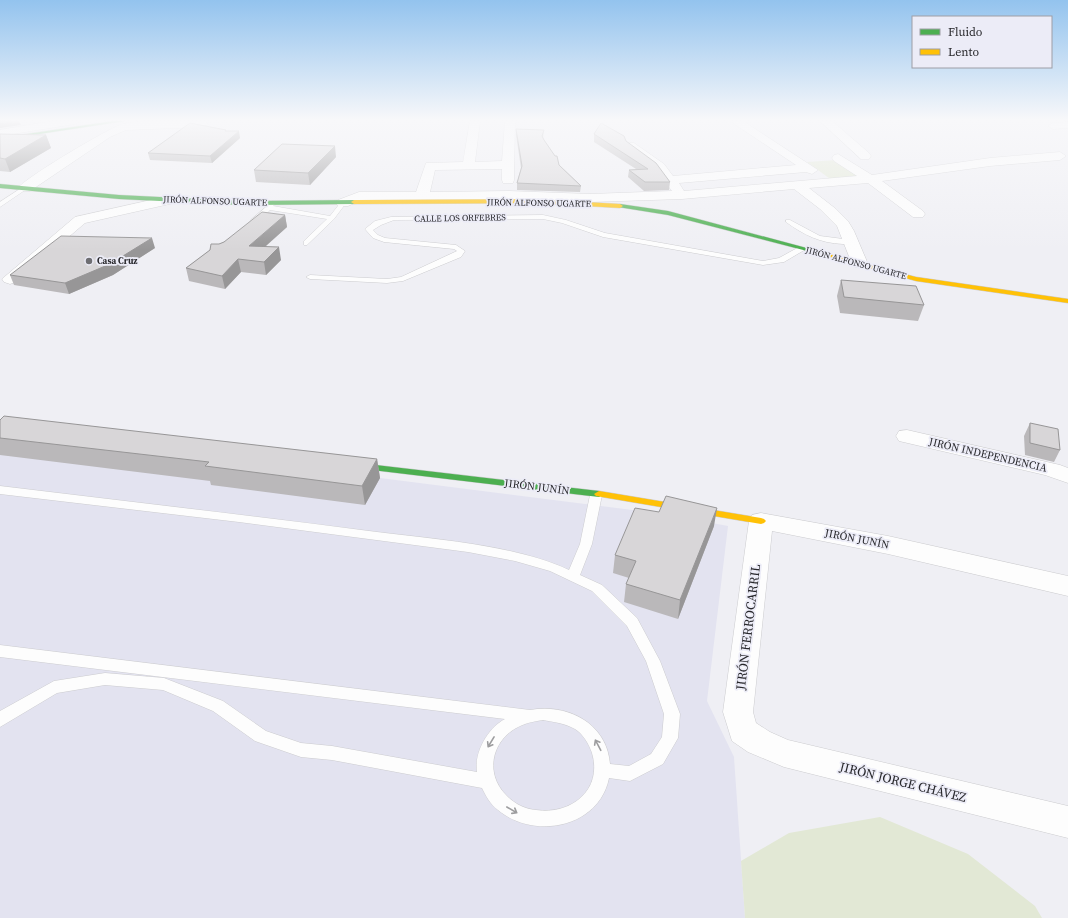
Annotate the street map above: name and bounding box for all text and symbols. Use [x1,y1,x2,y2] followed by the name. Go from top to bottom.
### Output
[912,16,1052,68] legend
[948,24,983,40] text: Fluido
[948,44,979,60] text: Lento
[162,193,268,209] street label: JIRÓN ALFONSO UGARTE
[486,196,592,210] street label: JIRÓN ALFONSO UGARTE
[414,211,506,225] street label: CALLE LOS ORFEBRES
[803,243,908,282] street label: JIRÓN ALFONSO UGARTE
[97,255,138,267] place label: Casa Cruz
[84,256,94,266] marker: Casa Cruz
[926,434,1049,476] street label: JIRÓN INDEPENDENCIA
[503,475,570,498] street label: JIRÓN JUNÍN
[822,525,891,553] street label: JIRÓN JUNÍN
[732,563,764,692] street label: JIRÓN FERROCARRIL
[487,736,495,747] one-way arrow
[594,740,601,752] one-way arrow
[837,758,968,806] street label: JIRÓN JORGE CHÁVEZ
[506,806,518,814] one-way arrow

